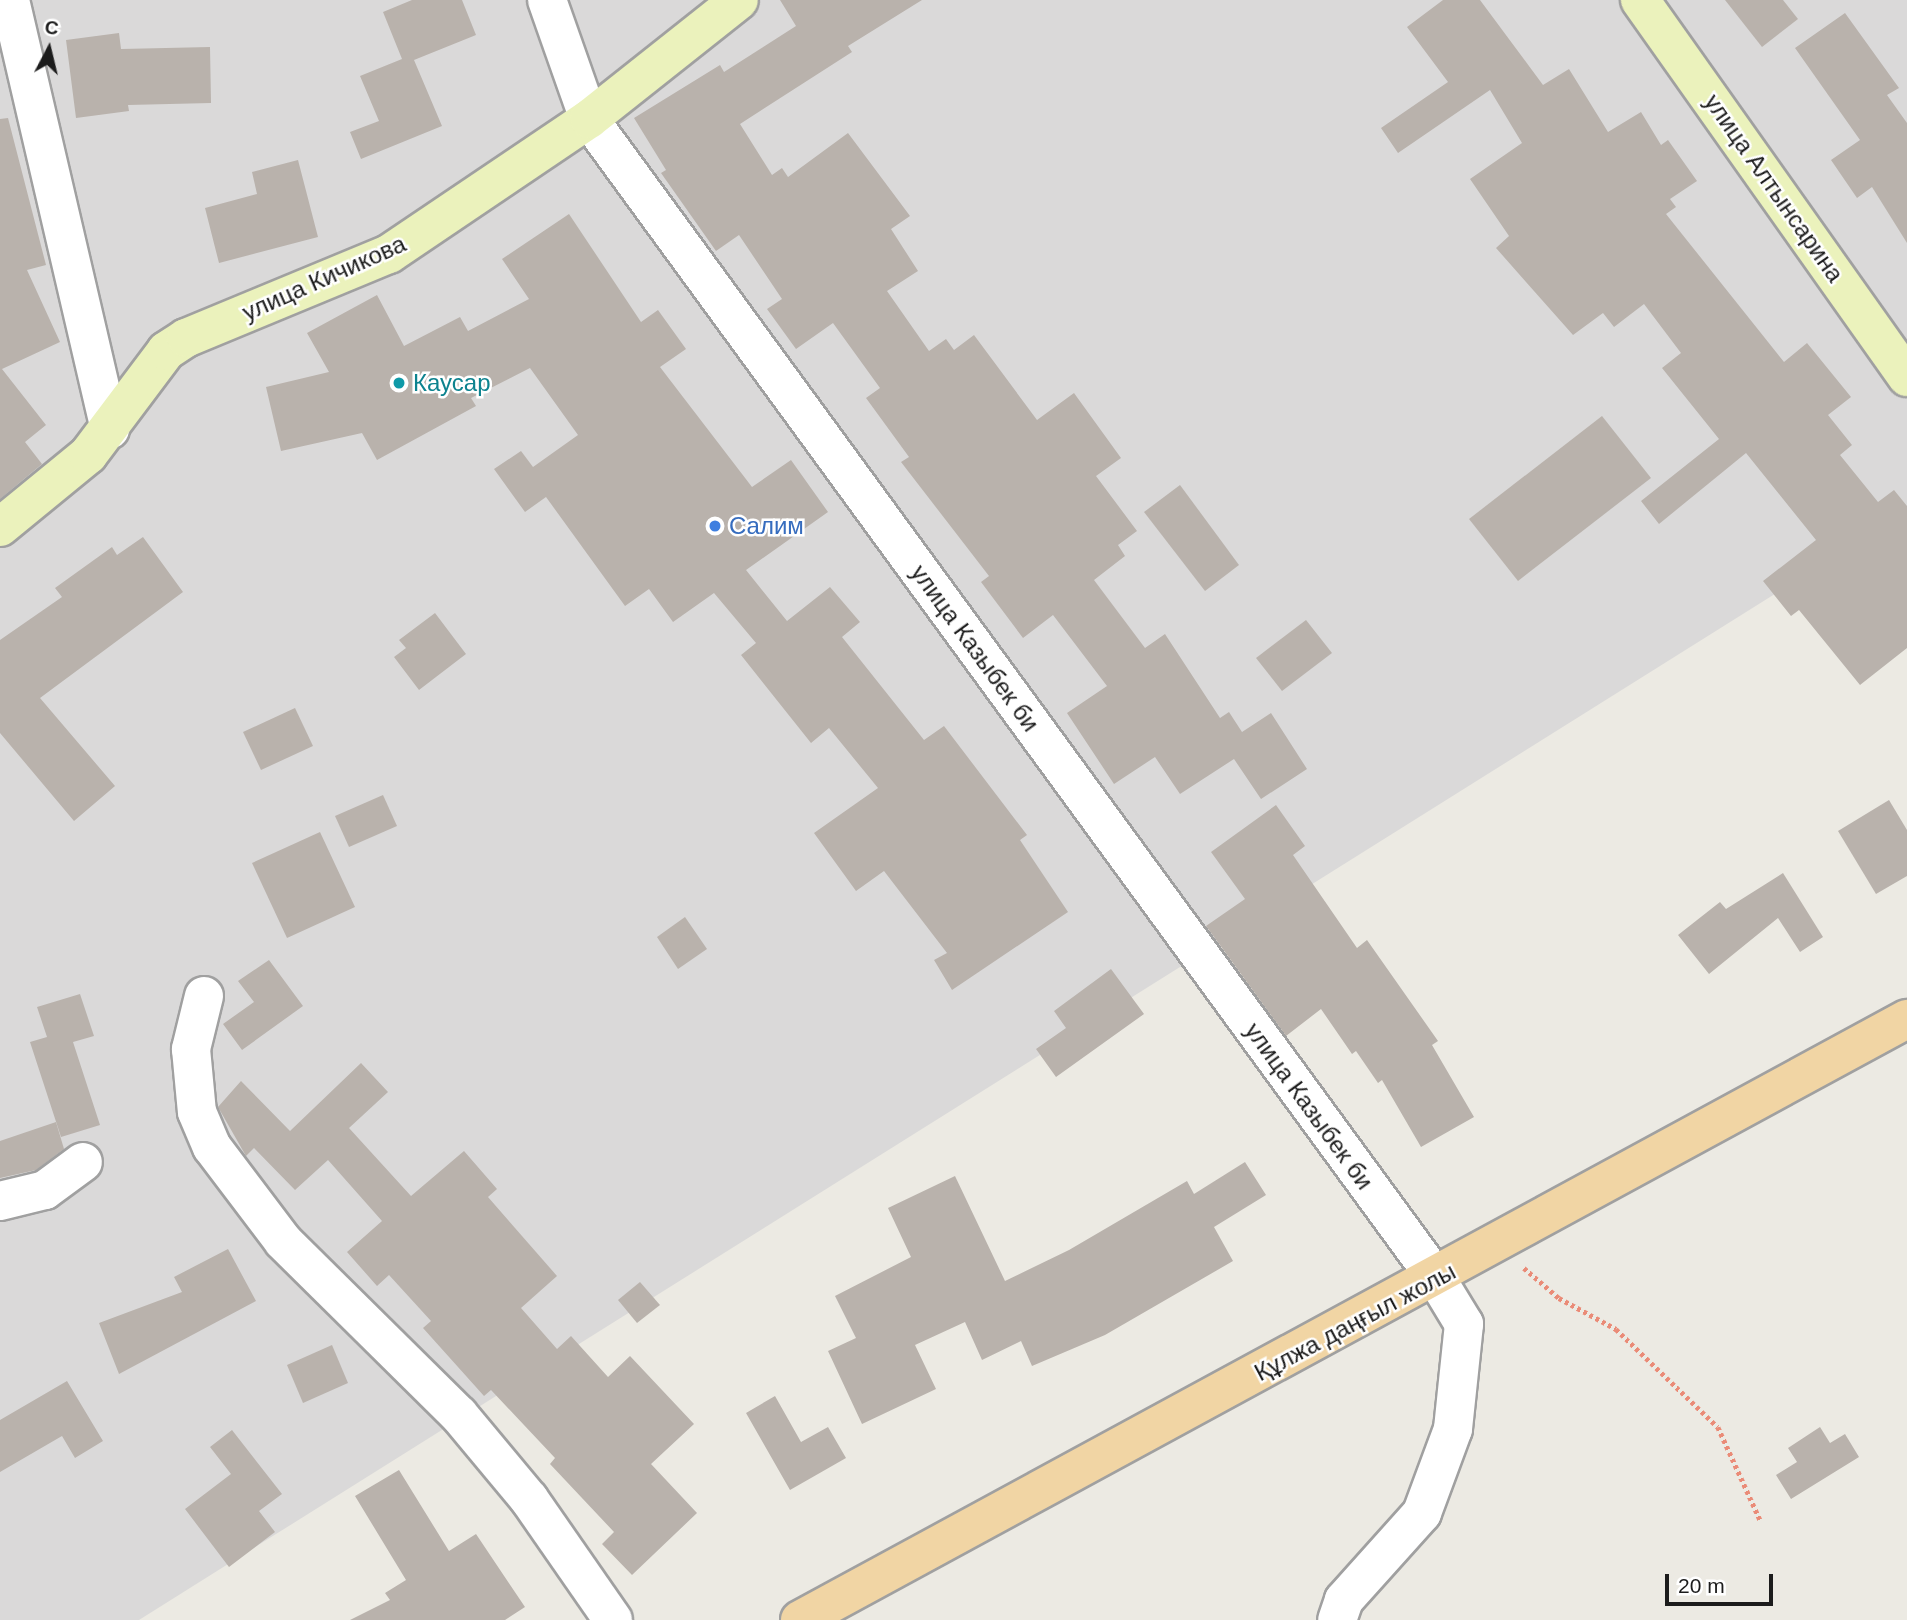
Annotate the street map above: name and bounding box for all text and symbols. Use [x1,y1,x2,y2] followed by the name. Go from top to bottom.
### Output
[14,14,84,84] north arrow
[44,16,60,39] text: С
[1698,88,1850,288] street label: улица Алтынсарина
[238,229,410,327] street label: улица Кичикова
[413,369,490,397] place label: Каусар
[391,375,407,391] marker: Каусар
[729,512,804,540] place label: Салим
[707,518,723,534] marker: Салим
[905,559,1045,737] street label: улица Казыбек би
[1239,1017,1379,1195] street label: улица Казыбек би
[1250,1257,1460,1387] street label: Құлжа даңғыл жолы
[1669,1560,1778,1604] scale bar
[1678,1574,1725,1597] text: 20 m

